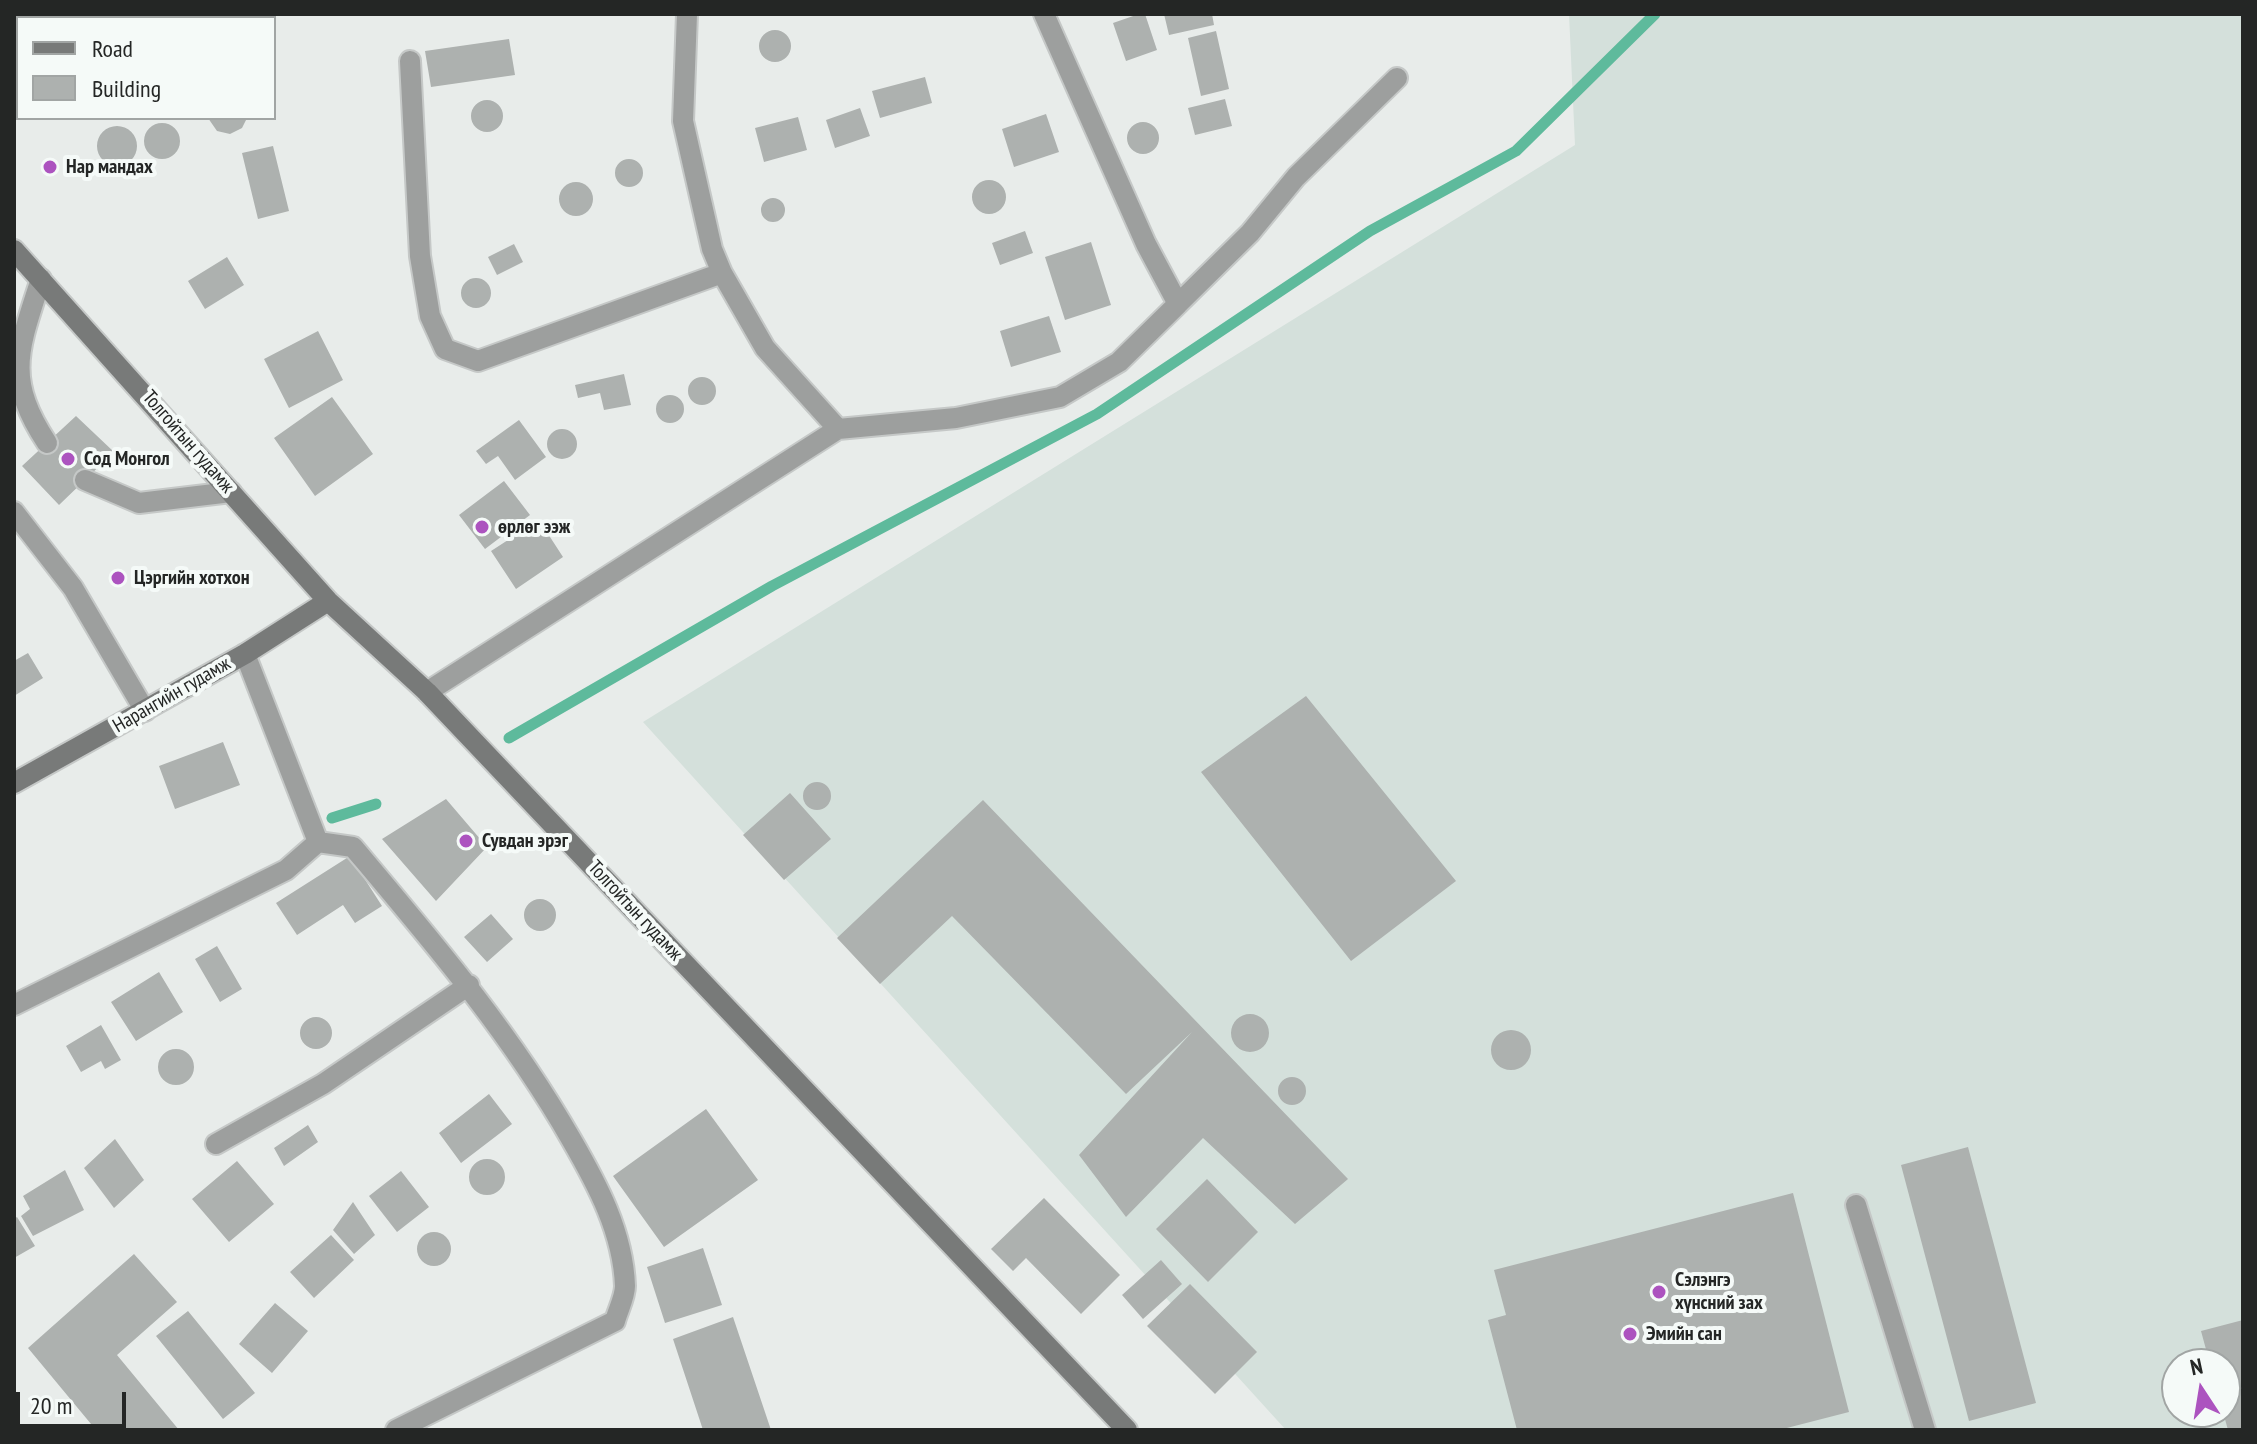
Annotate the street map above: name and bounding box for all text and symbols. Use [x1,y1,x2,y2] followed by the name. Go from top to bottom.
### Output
[16,16,276,120] legend
[92,33,133,64] text: Road
[92,73,161,104] text: Building
[66,155,153,179] place label: Нар мандах
[41,158,59,176] marker: Нар мандах
[137,386,239,498] street label: Толгойтын гудамж
[84,447,170,471] place label: Сод Монгол
[59,450,77,468] marker: Сод Монгол
[498,515,570,539] place label: өрлөг ээж
[473,518,491,536] marker: өрлөг ээж
[134,566,250,590] place label: Цэргийн хотхон
[109,569,127,587] marker: Цэргийн хотхон
[109,652,235,738] street label: Нарангийн гудамж
[482,829,568,853] place label: Сувдан эрэг
[457,832,475,850] marker: Сувдан эрэг
[583,856,687,966] street label: Толгойтын гудамж
[1675,1268,1763,1315] place label: Сэлэнгэ хүнсний зах
[1650,1283,1668,1301] marker: Сэлэнгэ хүнсний зах
[1646,1322,1722,1346] place label: Эмийн сан
[1621,1325,1639,1343] marker: Эмийн сан
[2161,1348,2241,1428] north arrow
[2188,1352,2205,1381] text: N
[20,1376,130,1426] scale bar
[30,1390,72,1421] text: 20 m

